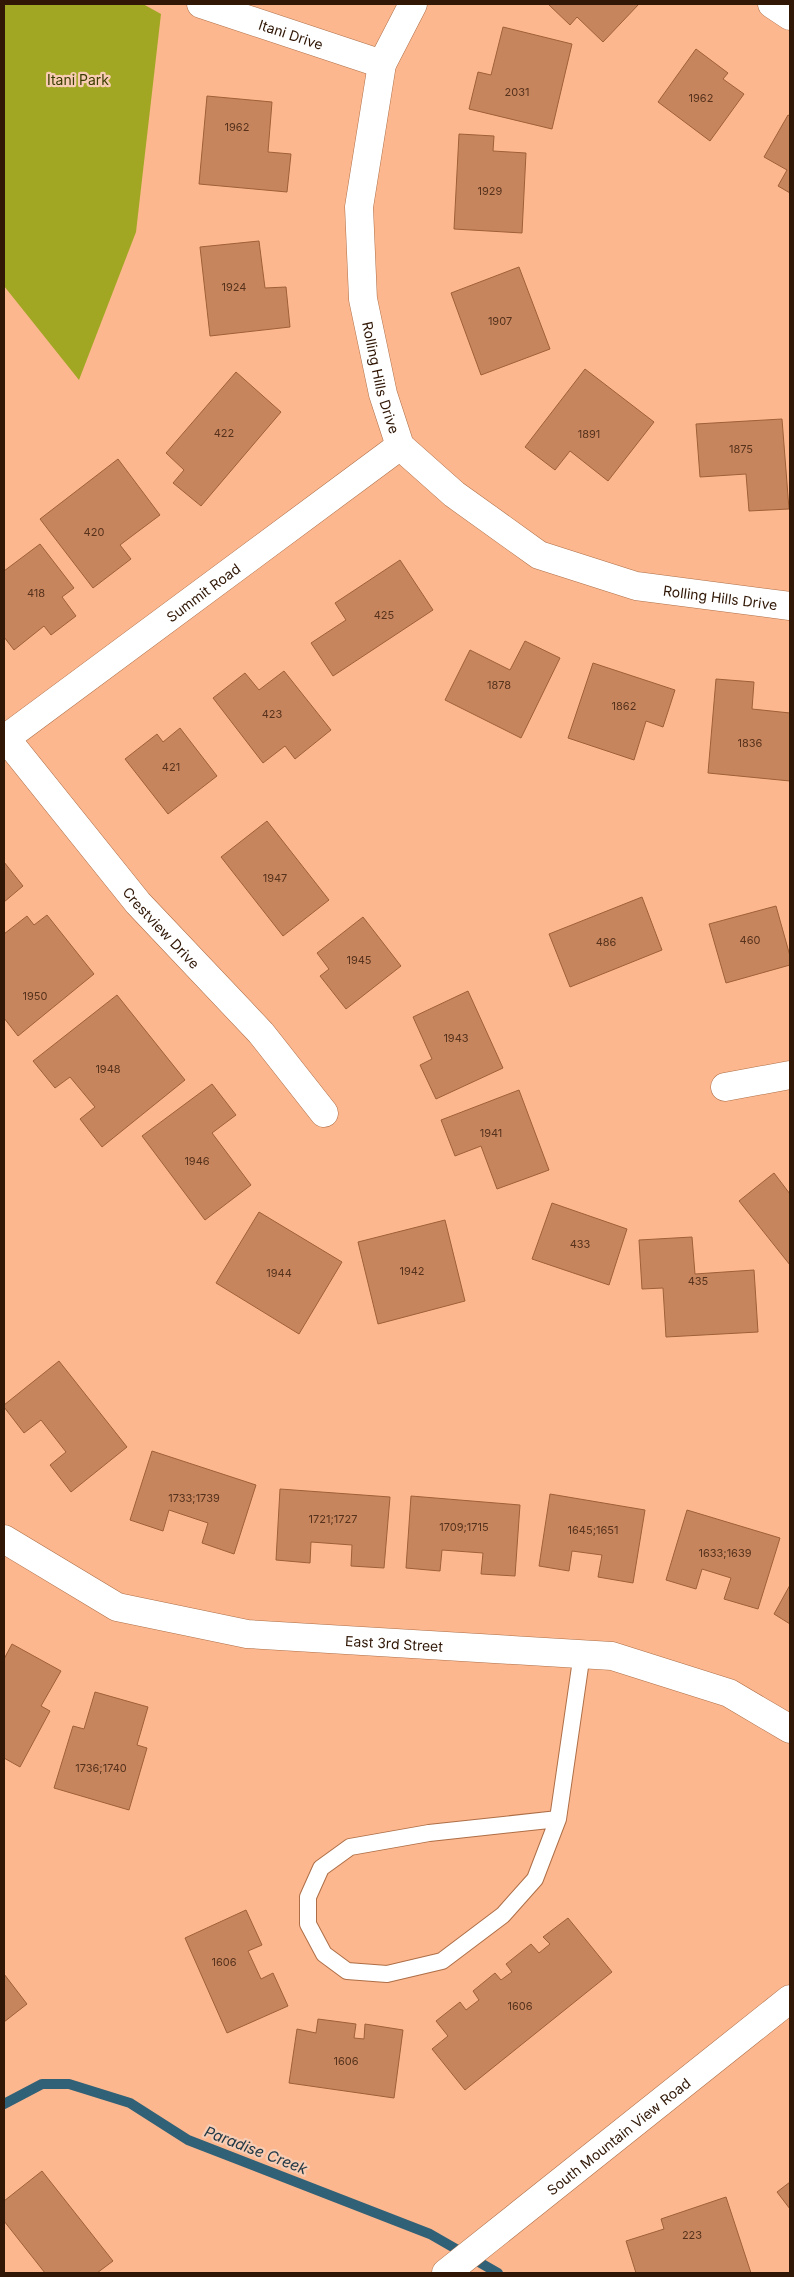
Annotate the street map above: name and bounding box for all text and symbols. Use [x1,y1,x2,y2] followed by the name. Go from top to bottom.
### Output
[257,15,326,52] street label: Itani Drive
[47,71,109,88] park label: Itani Park
[505,85,529,99] house number: 2031
[689,91,713,105] house number: 1962
[225,120,249,134] house number: 1962
[478,184,503,198] house number: 1929
[222,280,246,294] house number: 1924
[488,314,512,328] house number: 1907
[359,320,404,436] street label: Rolling Hills Drive
[214,426,234,440] house number: 422
[578,427,600,441] house number: 1891
[729,442,753,456] house number: 1875
[84,525,104,539] house number: 420
[163,559,243,625] street label: Summit Road
[662,581,778,613] street label: Rolling Hills Drive
[27,586,45,600] house number: 418
[374,608,395,622] house number: 425
[487,678,511,692] house number: 1878
[612,699,636,713] house number: 1862
[262,707,283,721] house number: 423
[738,736,763,750] house number: 1836
[162,760,180,774] house number: 421
[263,871,287,885] house number: 1947
[120,883,204,972] street label: Crestview Drive
[740,933,760,947] house number: 460
[596,935,617,949] house number: 486
[346,953,372,967] house number: 1945
[23,989,48,1003] house number: 1950
[443,1031,469,1045] house number: 1943
[95,1062,121,1076] house number: 1948
[480,1126,502,1140] house number: 1941
[184,1154,210,1168] house number: 1946
[570,1237,591,1251] house number: 433
[399,1264,425,1278] house number: 1942
[266,1266,292,1280] house number: 1944
[688,1274,709,1288] house number: 435
[168,1491,220,1505] house number: 1733;1739
[309,1512,357,1526] house number: 1721;1727
[439,1520,489,1534] house number: 1709;1715
[568,1523,618,1537] house number: 1645;1651
[698,1546,752,1560] house number: 1633;1639
[345,1631,444,1654] street label: East 3rd Street
[75,1761,127,1775] house number: 1736;1740
[211,1955,237,1969] house number: 1606
[507,1999,533,2013] house number: 1606
[333,2054,359,2068] house number: 1606
[543,2074,693,2198] street label: South Mountain View Road
[202,2122,311,2179] water label: Paradise Creek
[682,2228,702,2242] house number: 223

